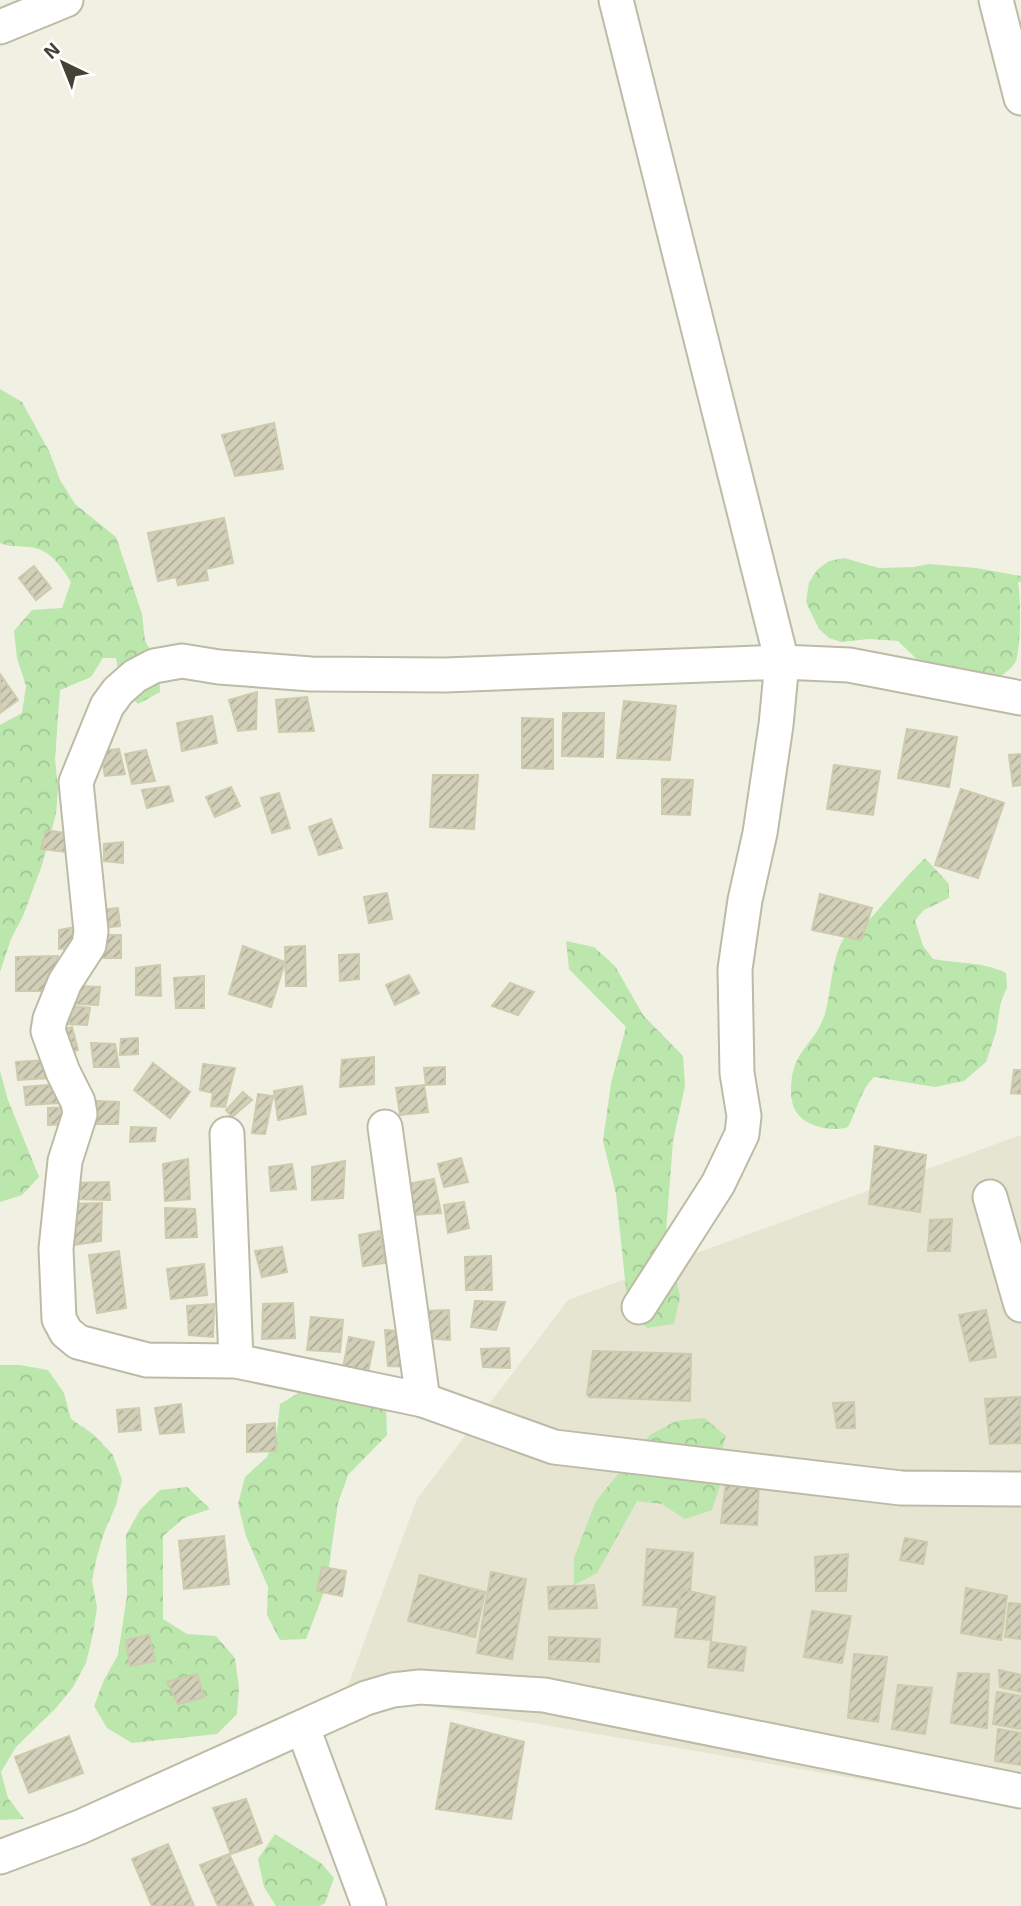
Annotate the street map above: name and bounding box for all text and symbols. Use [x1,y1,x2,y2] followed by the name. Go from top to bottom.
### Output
[28,28,98,98] north arrow
[38,37,64,63] text: N

